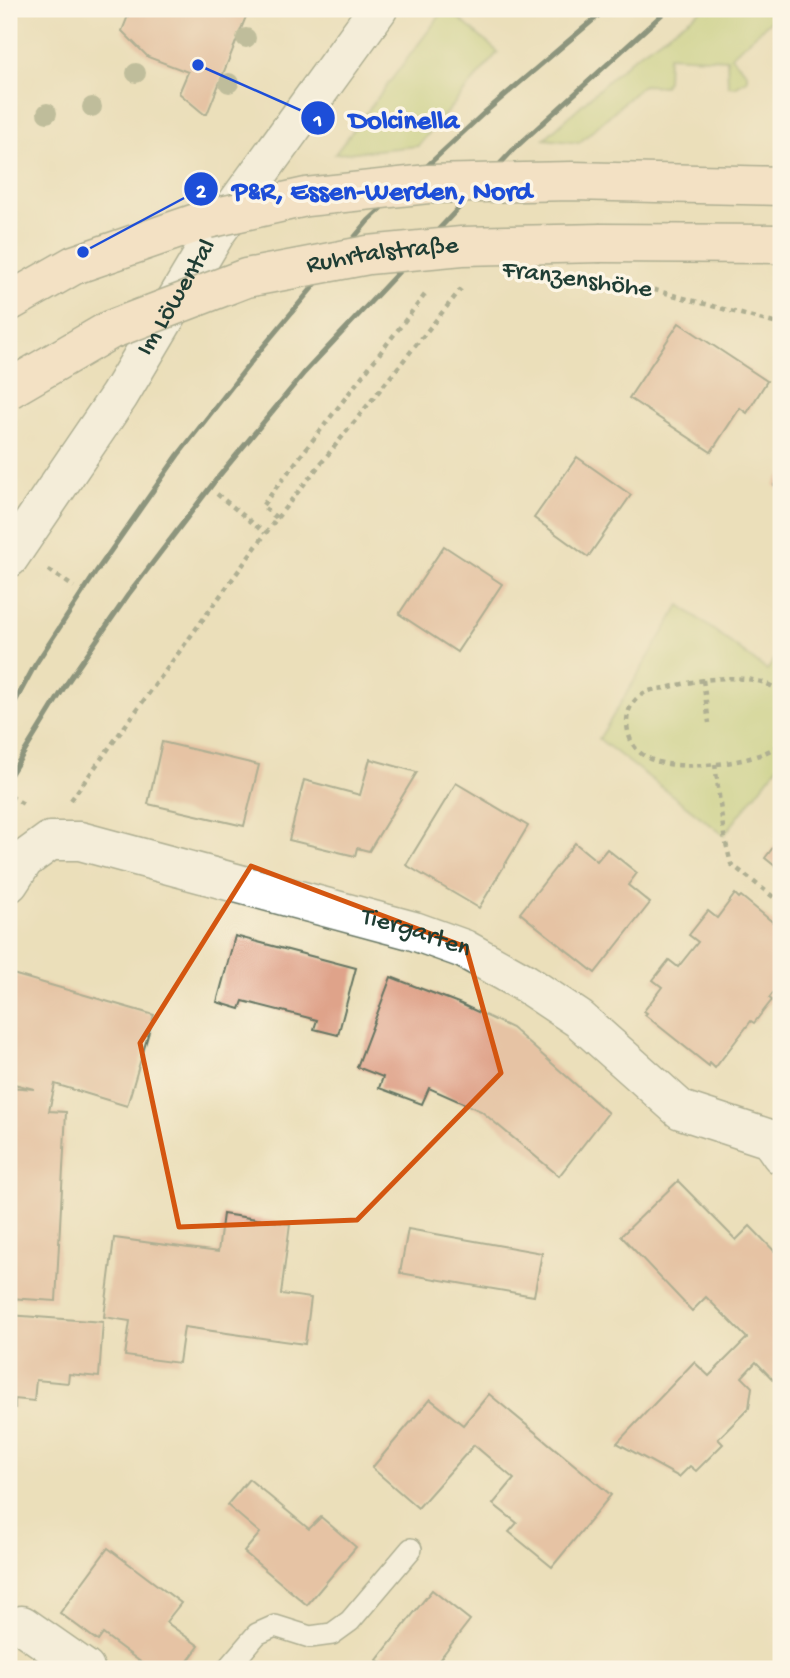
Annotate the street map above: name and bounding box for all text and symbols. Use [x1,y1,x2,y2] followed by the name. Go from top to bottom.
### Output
[300,94,473,143] callout: Dolcinella
[346,106,461,139] text: Dolcinella
[313,110,322,135] text: 1
[183,165,546,214] callout: P&R, Essen-Werden, Nord
[230,177,535,210] text: P&R, Essen-Werden, Nord
[196,181,207,206] text: 2
[304,231,460,282] street label: Ruhrtalstraße
[131,234,224,362] street label: Im Löwental
[499,255,654,307] street label: Franzenshöhe
[356,901,475,966] street label: Tiergarten

